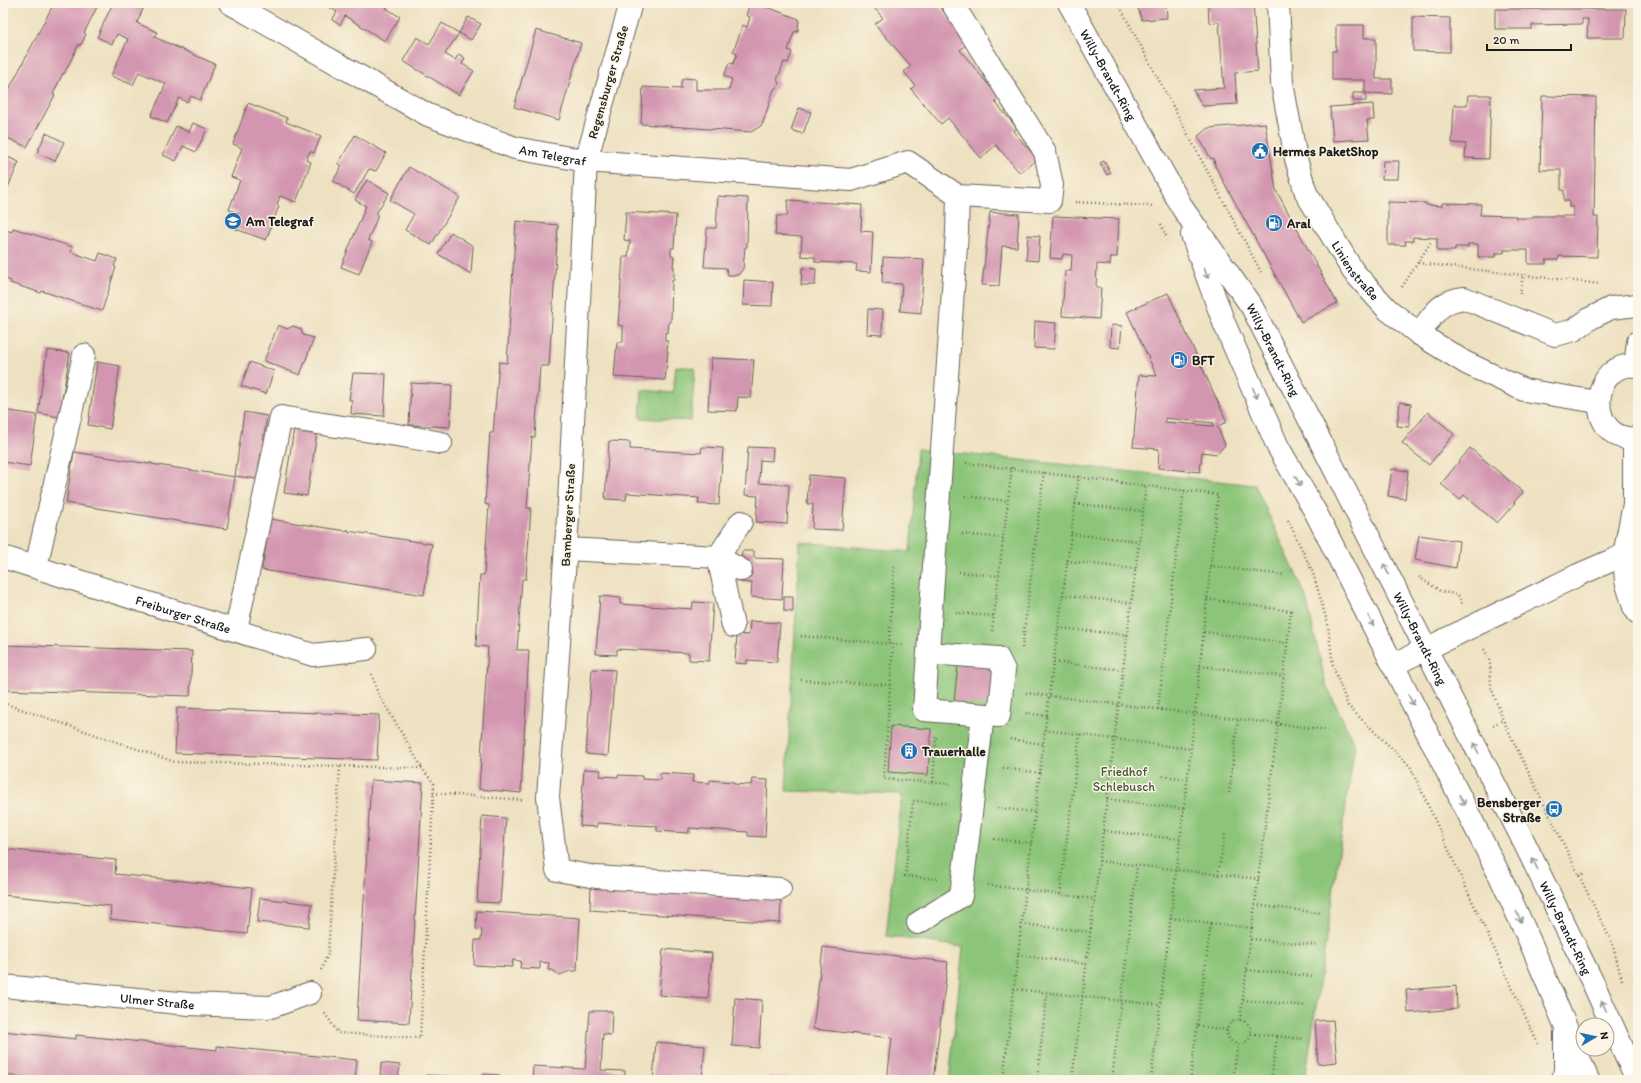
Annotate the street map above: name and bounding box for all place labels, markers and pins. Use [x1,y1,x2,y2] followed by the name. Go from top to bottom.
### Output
[1250,141,1270,161] public building icon: Hermes PaketShop
[1273,144,1378,160] place label: Hermes PaketShop
[223,211,243,231] school or university icon: Am Telegraf
[1264,213,1284,233] fuel station icon: Aral
[245,214,314,230] place label: Am Telegraf
[1286,216,1311,231] place label: Aral
[1169,350,1189,370] fuel station icon: BFT
[1192,353,1215,368] place label: BFT
[899,741,919,761] building icon: Trauerhalle
[921,744,986,759] place label: Trauerhalle
[1477,795,1542,825] place label: Bensberger Straße
[1544,799,1564,819] bus stop icon: Bensberger Straße

